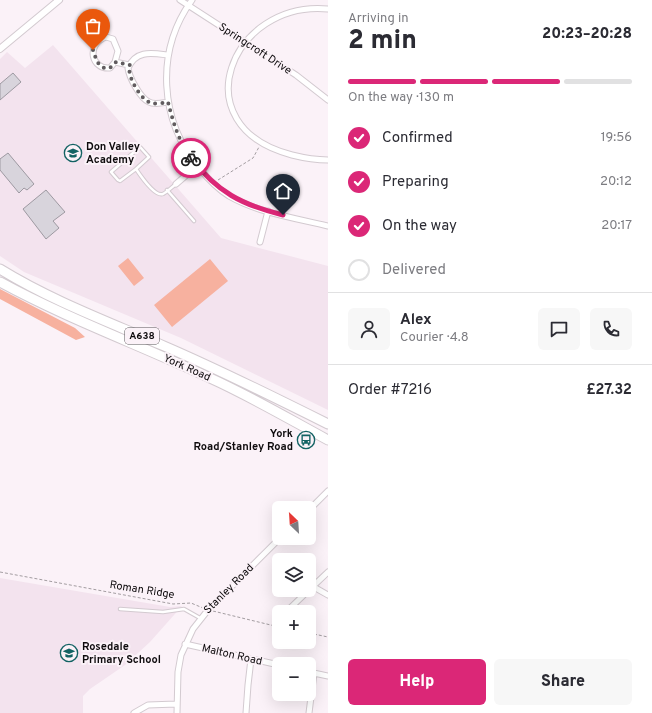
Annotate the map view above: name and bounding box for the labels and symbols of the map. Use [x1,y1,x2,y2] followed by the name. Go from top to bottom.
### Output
[76,9,110,50] pin
[216,20,294,78] street label: Springcroft Drive
[171,138,211,178] courier
[86,140,140,167] place label: Don Valley Academy
[63,143,83,163] school or university icon: Don Valley Academy
[266,174,300,215] pin
[125,328,159,344] road number: A638
[161,351,213,385] street label: York Road
[194,427,293,454] place label: York Road/Stanley Road
[296,430,316,450] bus stop icon: York Road/Stanley Road
[272,501,316,545] north arrow
[201,561,257,617] street label: Stanley Road
[109,578,176,602] street label: Roman Ridge
[82,640,161,667] place label: Rosedale Primary School
[200,641,264,669] street label: Malton Road
[59,643,79,663] school or university icon: Rosedale Primary School

